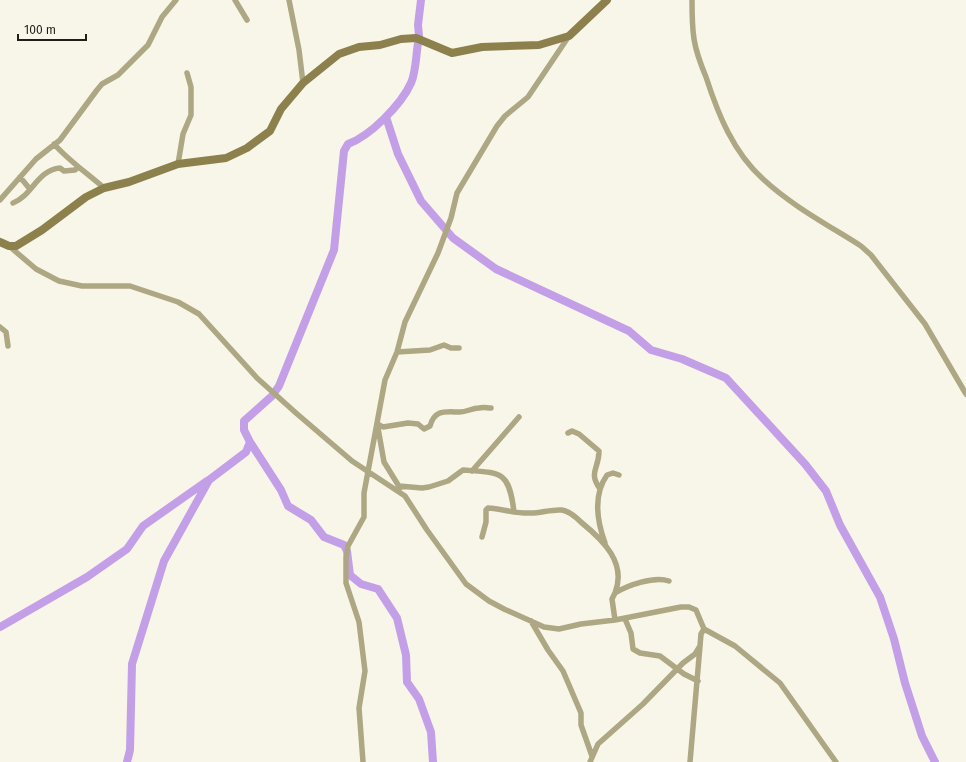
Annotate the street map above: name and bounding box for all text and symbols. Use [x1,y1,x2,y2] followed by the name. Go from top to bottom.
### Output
[18,16,86,42] scale bar
[24,23,56,37] text: 100 m

